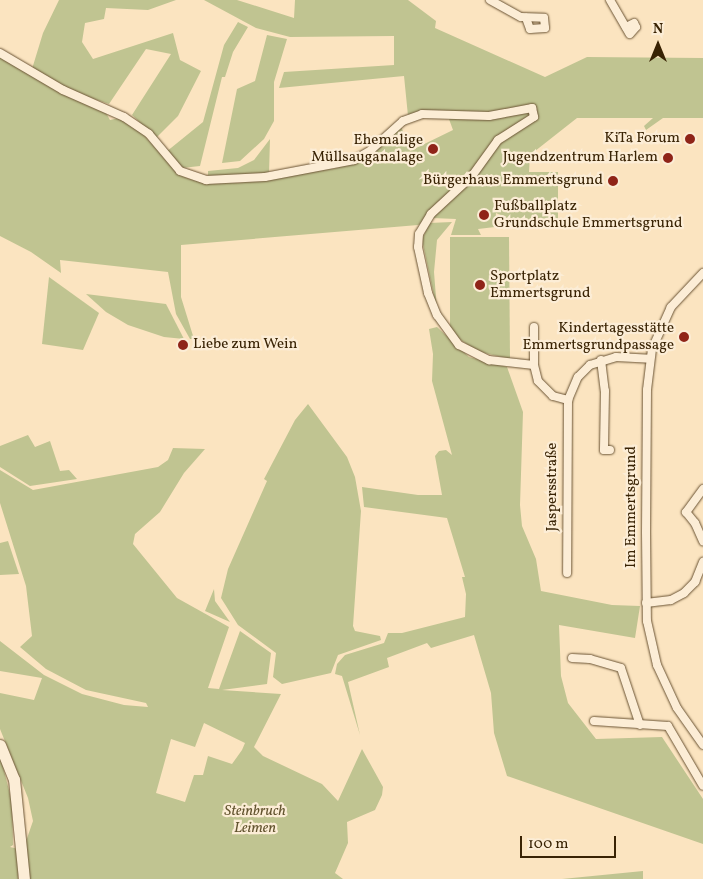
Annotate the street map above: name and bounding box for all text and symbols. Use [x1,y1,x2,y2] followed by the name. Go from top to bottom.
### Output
[633,20,683,70] north arrow
[653,20,663,39] text: N
[604,130,680,148] place label: KiTa Forum
[311,131,423,166] place label: Ehemalige Müllsauganalage
[684,133,696,145] marker: KiTa Forum
[427,143,439,155] marker: Ehemalige Müllsauganalage
[503,149,658,167] place label: Jugendzentrum Harlem
[662,152,674,164] marker: Jugendzentrum Harlem
[423,172,603,190] place label: Bürgerhaus Emmertsgrund
[607,175,619,187] marker: Bürgerhaus Emmertsgrund
[494,197,682,232] place label: Fußballplatz Grundschule Emmertsgrund
[478,209,490,221] marker: Fußballplatz Grundschule Emmertsgrund
[490,267,590,302] place label: Sportplatz Emmertsgrund
[474,279,486,291] marker: Sportplatz Emmertsgrund
[522,319,674,354] place label: Kindertagesstätte Emmertsgrundpassage
[678,331,690,343] marker: Kindertagesstätte Emmertsgrundpassage
[193,336,298,354] place label: Liebe zum Wein
[177,339,189,351] marker: Liebe zum Wein
[544,443,562,531] street label: Jaspersstraße
[623,446,641,568] street label: Im Emmertsgrund
[224,802,286,837] park label: Steinbruch Leimen
[523,826,619,858] scale bar
[528,834,568,855] text: 100 m

